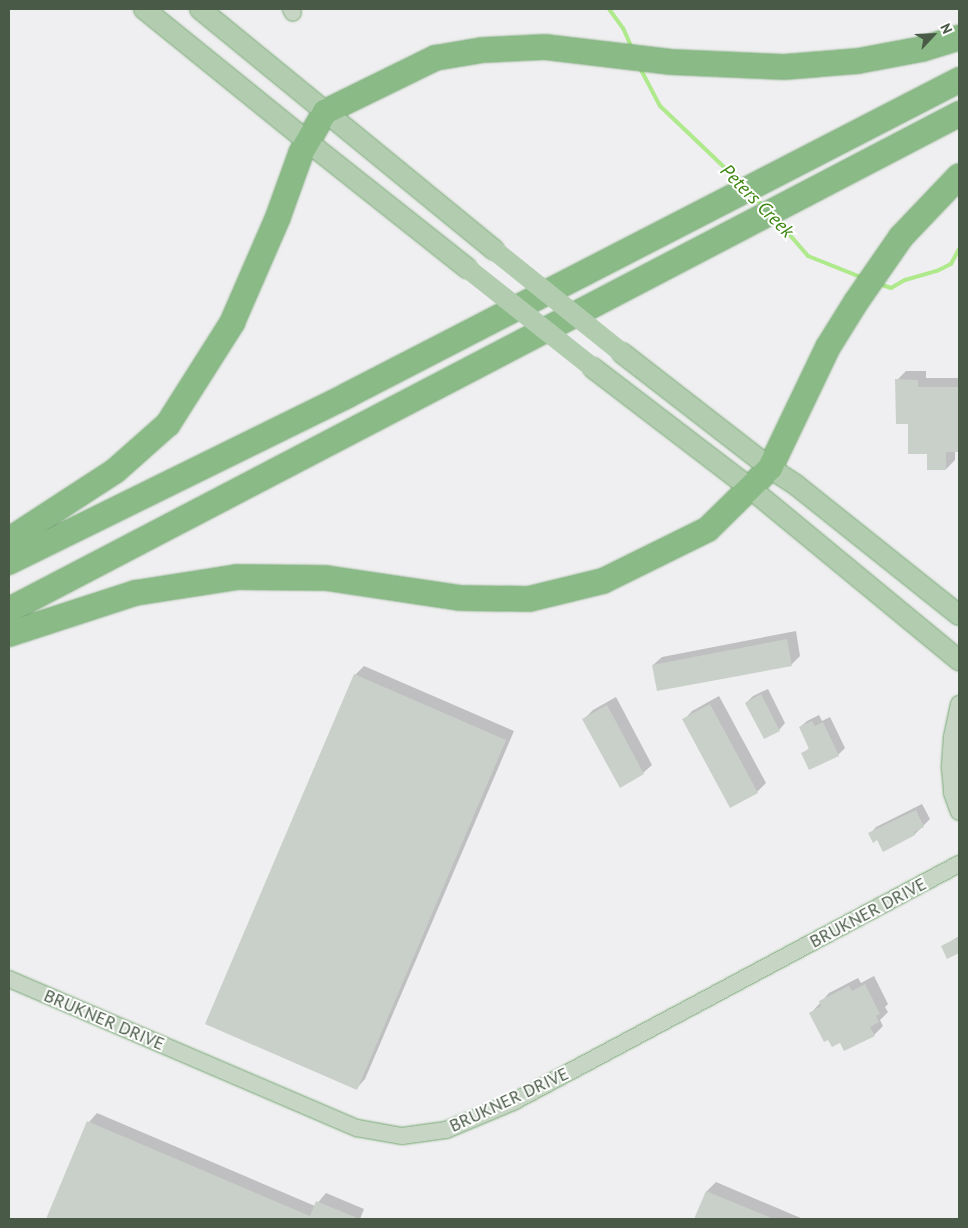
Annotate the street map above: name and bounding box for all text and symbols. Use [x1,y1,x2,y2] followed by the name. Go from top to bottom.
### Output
[908,10,958,60] north arrow
[936,21,957,37] text: N
[715,159,799,243] water label: Peters Creek
[806,873,930,953] street label: BRUKNER DRIVE
[40,985,168,1055] street label: BRUKNER DRIVE
[446,1063,572,1137] street label: BRUKNER DRIVE

